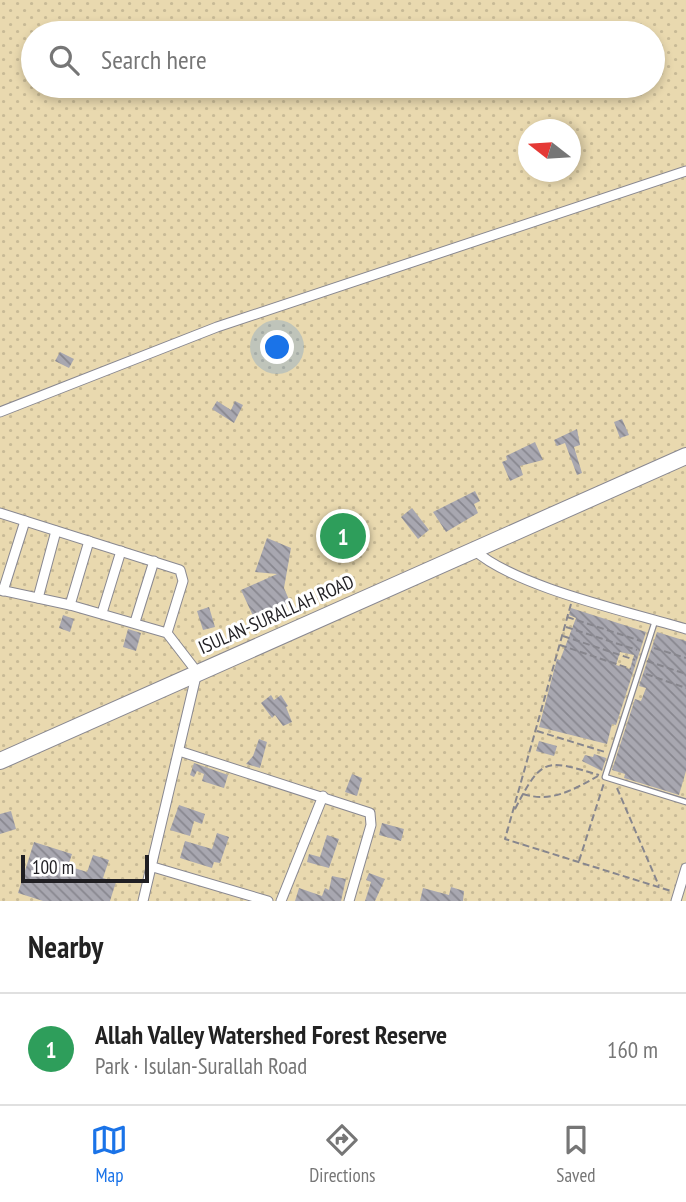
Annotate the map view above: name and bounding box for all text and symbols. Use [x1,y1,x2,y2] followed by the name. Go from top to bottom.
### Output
[21,21,665,98] search box
[45,41,83,79] icon: search
[101,43,207,76] text: Search here
[518,119,581,182] north arrow
[260,330,294,364] your location
[320,510,366,562] pin: 1
[195,569,357,659] street label: ISULAN-SURALLAH ROAD
[21,852,149,884] scale bar
[32,855,74,879] text: 100 m
[28,927,103,966] text: Nearby
[95,1018,447,1051] text: Allah Valley Watershed Forest Reserve
[46,1035,57,1064] text: 1
[607,1035,658,1064] text: 160 m
[95,1051,307,1080] text: Park · Isulan-Surallah Road
[90,1121,128,1187] tab: Map
[309,1121,375,1187] tab: Directions
[556,1121,596,1187] tab: Saved

